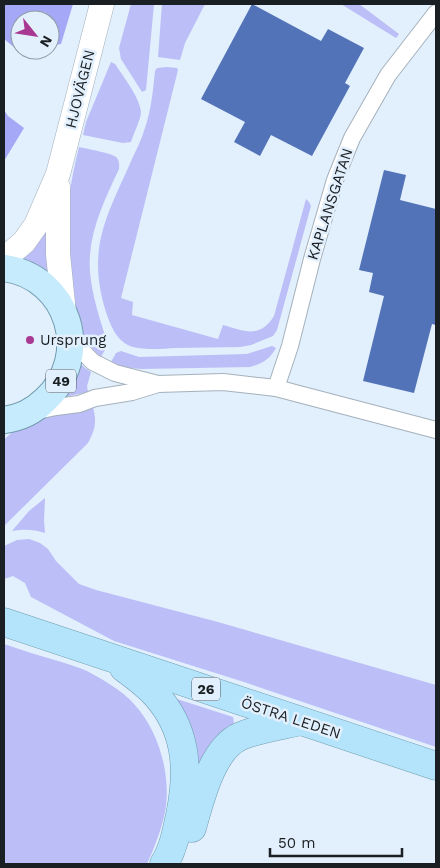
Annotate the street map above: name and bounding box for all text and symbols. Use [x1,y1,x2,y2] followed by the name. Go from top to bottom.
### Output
[10,10,60,60] north arrow
[37,33,56,50] text: N
[62,48,98,130] street label: HJOVÄGEN
[303,146,357,262] street label: KAPLANSGATAN
[40,331,106,349] place label: Ursprung
[24,334,36,346] marker: Ursprung
[46,370,76,392] road number: 49
[192,678,220,701] road number: 26
[239,693,343,743] street label: ÖSTRA LEDEN
[270,826,402,858] scale bar
[278,834,315,852] text: 50 m

